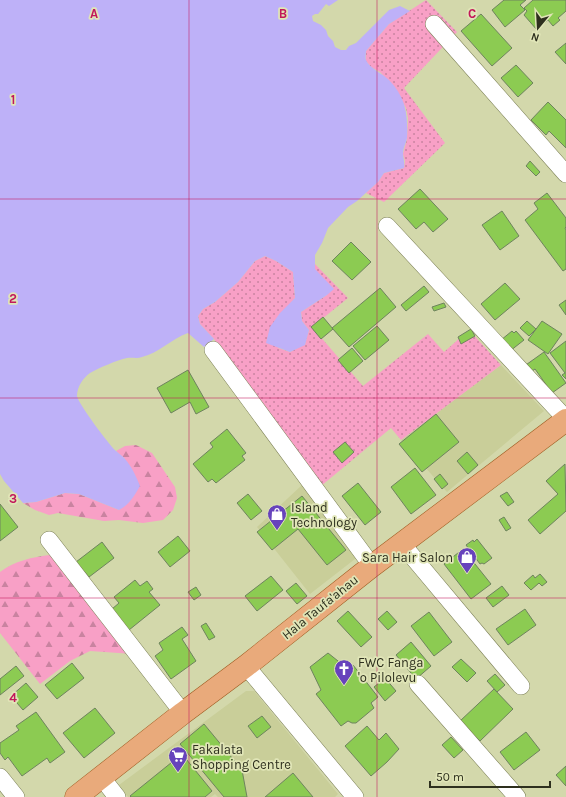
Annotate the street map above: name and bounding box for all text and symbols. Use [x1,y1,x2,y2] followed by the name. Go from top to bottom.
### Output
[90,6,98,21] text: A
[279,6,287,21] text: B
[468,6,476,21] text: C
[518,8,558,48] north arrow
[529,30,541,44] text: N
[11,92,15,107] text: 1
[9,291,17,306] text: 2
[9,491,17,506] text: 3
[291,500,357,530] place label: Island Technology
[266,503,288,531] shop icon: Island Technology
[456,546,478,574] shop icon: Sara Hair Salon
[362,550,453,565] place label: Sara Hair Salon
[279,572,361,642] street label: Hala Taufa'ahau
[358,655,423,685] place label: FWC Fanga 'o Pilolevu
[333,658,355,686] church icon: FWC Fanga 'o Pilolevu
[9,690,17,705] text: 4
[192,742,291,772] place label: Fakalata Shopping Centre
[167,745,189,773] supermarket icon: Fakalata Shopping Centre
[430,763,550,789] scale bar
[436,770,464,784] text: 50 m

